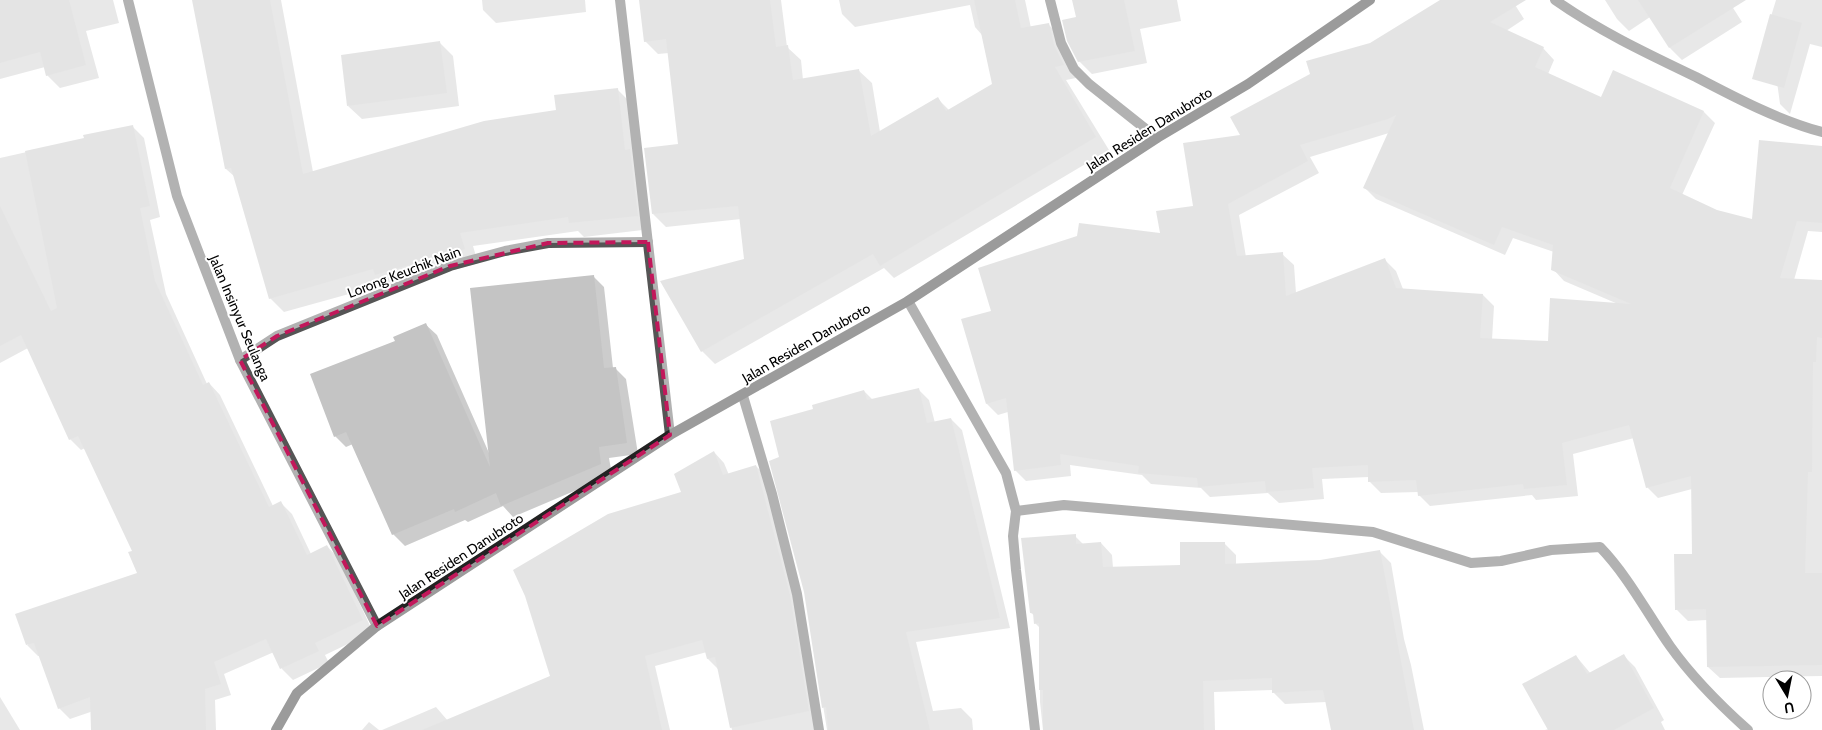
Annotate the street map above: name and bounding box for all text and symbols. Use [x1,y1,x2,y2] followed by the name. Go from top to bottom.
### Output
[1082,83,1216,176] street label: Jalan Residen Danubroto
[345,242,463,302] street label: Lorong Keuchik Nain
[205,251,275,384] street label: Jalan Insinyur Seulanga
[738,299,874,388] street label: Jalan Residen Danubroto
[394,509,527,604] street label: Jalan Residen Danubroto
[1762,670,1812,720] north arrow
[1783,698,1796,718] text: U

